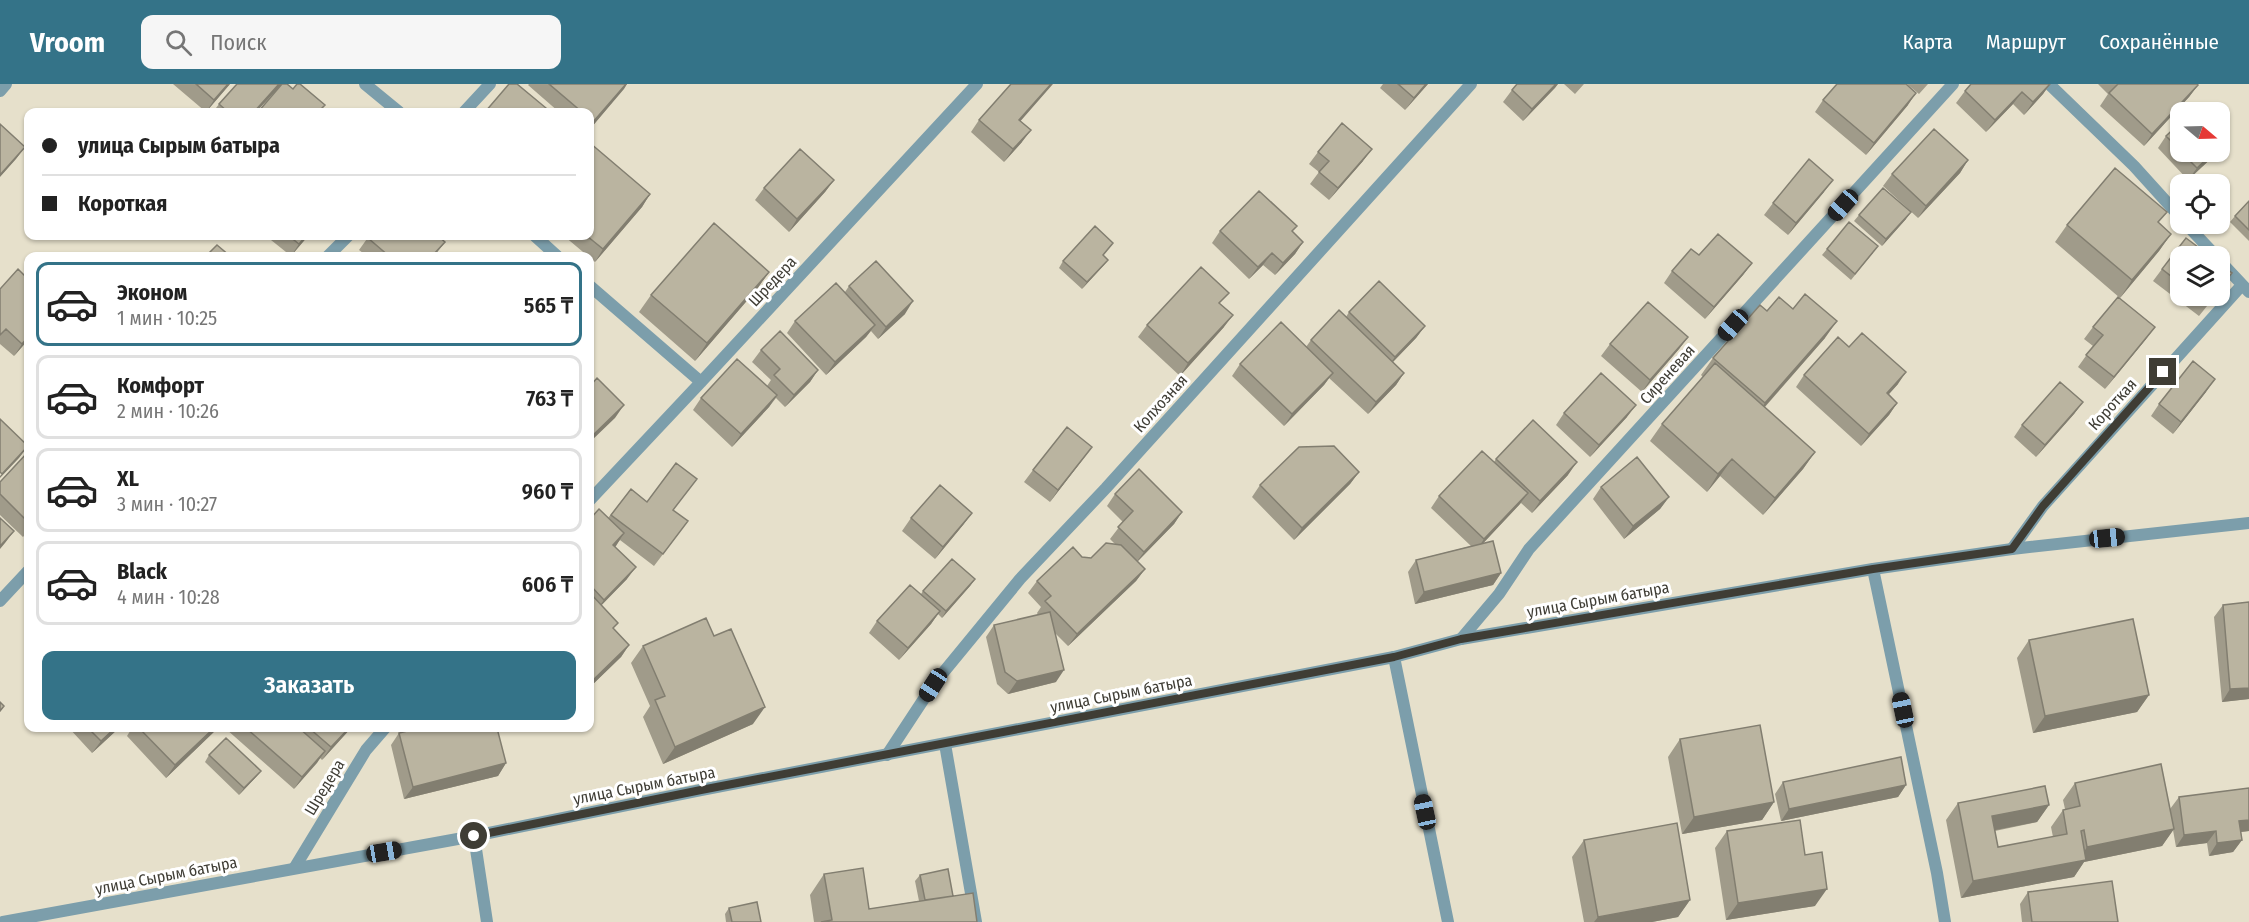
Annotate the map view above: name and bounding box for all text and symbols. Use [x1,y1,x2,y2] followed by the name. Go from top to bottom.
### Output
[141,15,561,69] search box
[30,26,105,59] text: Vroom
[162,26,195,59] icon: search
[210,29,267,56] text: Поиск
[1903,29,1953,55] text: Карта
[1986,29,2066,55] text: Маршрут
[2099,29,2219,55] text: Сохранённые
[2170,102,2230,162] north arrow
[2170,102,2230,306] map controls
[78,132,280,159] text: улица Сырым батыра
[2170,174,2230,234] button: locate
[1824,186,1862,224] car
[78,190,167,217] text: Короткая
[2170,246,2230,306] button: layers
[744,252,800,310] street label: Шредера
[45,277,99,331] icon: car
[117,279,187,306] text: Эконом
[524,292,573,319] text: 565 ₸
[117,306,217,330] text: 1 мин · 10:25
[1714,306,1752,344] car
[1636,341,1699,408] street label: Сиреневая
[2149,358,2176,385] route end
[45,370,99,424] icon: car
[1130,371,1191,436] street label: Колхозная
[117,372,204,399] text: Комфорт
[2084,375,2140,434] street label: Короткая
[526,385,573,412] text: 763 ₸
[117,399,219,423] text: 2 мин · 10:26
[45,463,99,517] icon: car
[117,465,139,492] text: XL
[522,478,573,505] text: 960 ₸
[117,492,217,516] text: 3 мин · 10:27
[2088,527,2126,549] car
[45,556,99,610] icon: car
[117,558,167,585] text: Black
[522,571,573,598] text: 606 ₸
[1526,578,1671,621] street label: улица Сырым батыра
[117,585,220,609] text: 4 мин · 10:28
[42,651,576,720] button: Заказать
[916,665,950,705] car
[1049,670,1194,717] street label: улица Сырым батыра
[1890,691,1916,729] car
[300,756,349,819] street label: Шредера
[572,762,717,809] street label: улица Сырым батыра
[1412,793,1438,831] car
[460,822,487,849] route start
[365,840,403,864] car
[94,852,239,899] street label: улица Сырым батыра

